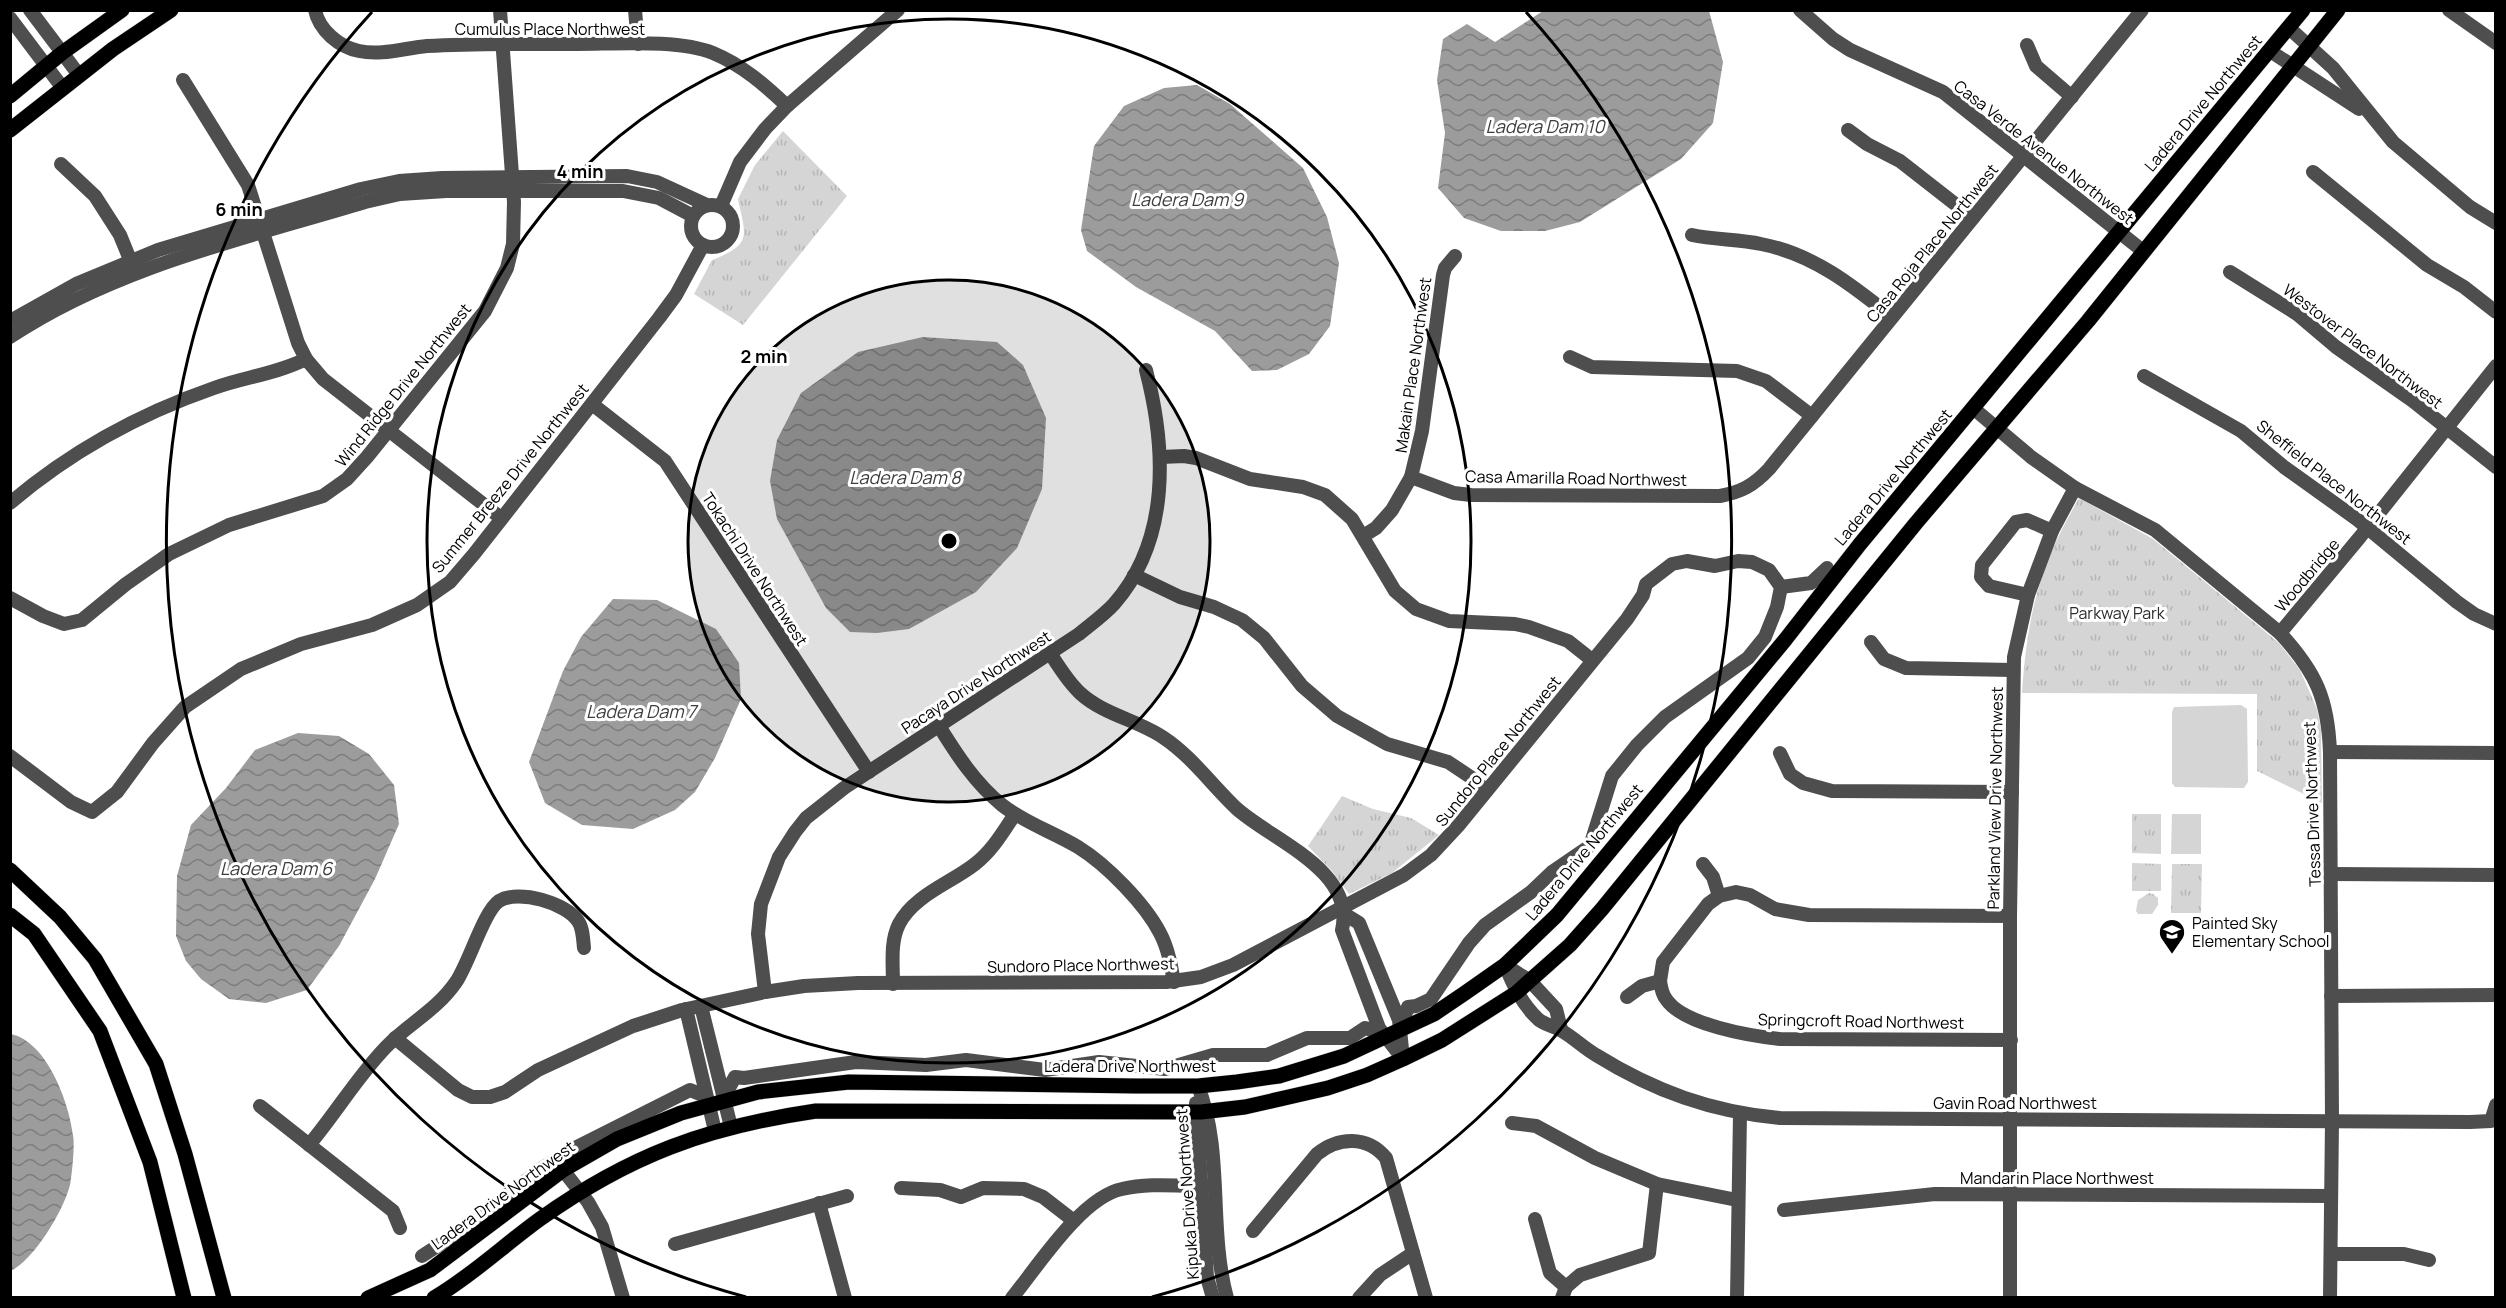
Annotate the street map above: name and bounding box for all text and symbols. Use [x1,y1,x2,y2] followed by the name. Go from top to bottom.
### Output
[455,18,645,40] street label: Cumulus Place Northwest
[2139,30,2267,176] street label: Ladera Drive Northwest
[1949,75,2139,229] street label: Casa Verde Avenue Northwest
[1485,114,1607,138] water label: Ladera Dam 10
[556,159,604,183] text: 4 min
[1861,159,2003,327] street label: Casa Roja Place Northwest
[1131,187,1245,211] water label: Ladera Dam 9
[215,197,263,221] text: 6 min
[1390,276,1436,454] street label: Makain Place Northwest
[2279,279,2447,413] street label: Westover Place Northwest
[330,299,476,471] street label: Wind Ridge Drive Northwest
[741,344,787,368] text: 2 min
[427,379,593,577] street label: Summer Breeze Drive Northwest
[1829,404,1957,550] street label: Ladera Drive Northwest
[2252,415,2416,549] street label: Sheffield Place Northwest
[849,465,962,489] water label: Ladera Dam 8
[1465,465,1687,491] street label: Casa Amarilla Road Northwest
[697,488,813,650] street label: Tokachi Drive Northwest
[939,531,959,551] centre of rings
[2270,534,2344,616] street label: Woodbridge
[2069,602,2166,624] park label: Parkway Park
[897,625,1055,739] street label: Pacaya Drive Northwest
[1430,671,1566,831] street label: Sundoro Place Northwest
[1982,686,2008,910] street label: Parkland View Drive Northwest
[586,699,699,723] water label: Ladera Dam 7
[2298,721,2326,887] street label: Tessa Drive Northwest
[1520,779,1648,925] street label: Ladera Drive Northwest
[220,856,334,880] water label: Ladera Dam 6
[2192,912,2330,952] place label: Painted Sky Elementary School
[2157,917,2187,955] school or university icon: Painted Sky Elementary School
[987,952,1175,978] street label: Sundoro Place Northwest
[1758,1008,1964,1034] street label: Springcroft Road Northwest
[1044,1055,1216,1077] street label: Ladera Drive Northwest
[1933,1092,2097,1114] street label: Gavin Road Northwest
[1170,1108,1204,1280] street label: Kipuka Drive Northwest
[427,1135,579,1255] street label: Ladera Drive Northwest
[1960,1167,2154,1189] street label: Mandarin Place Northwest

